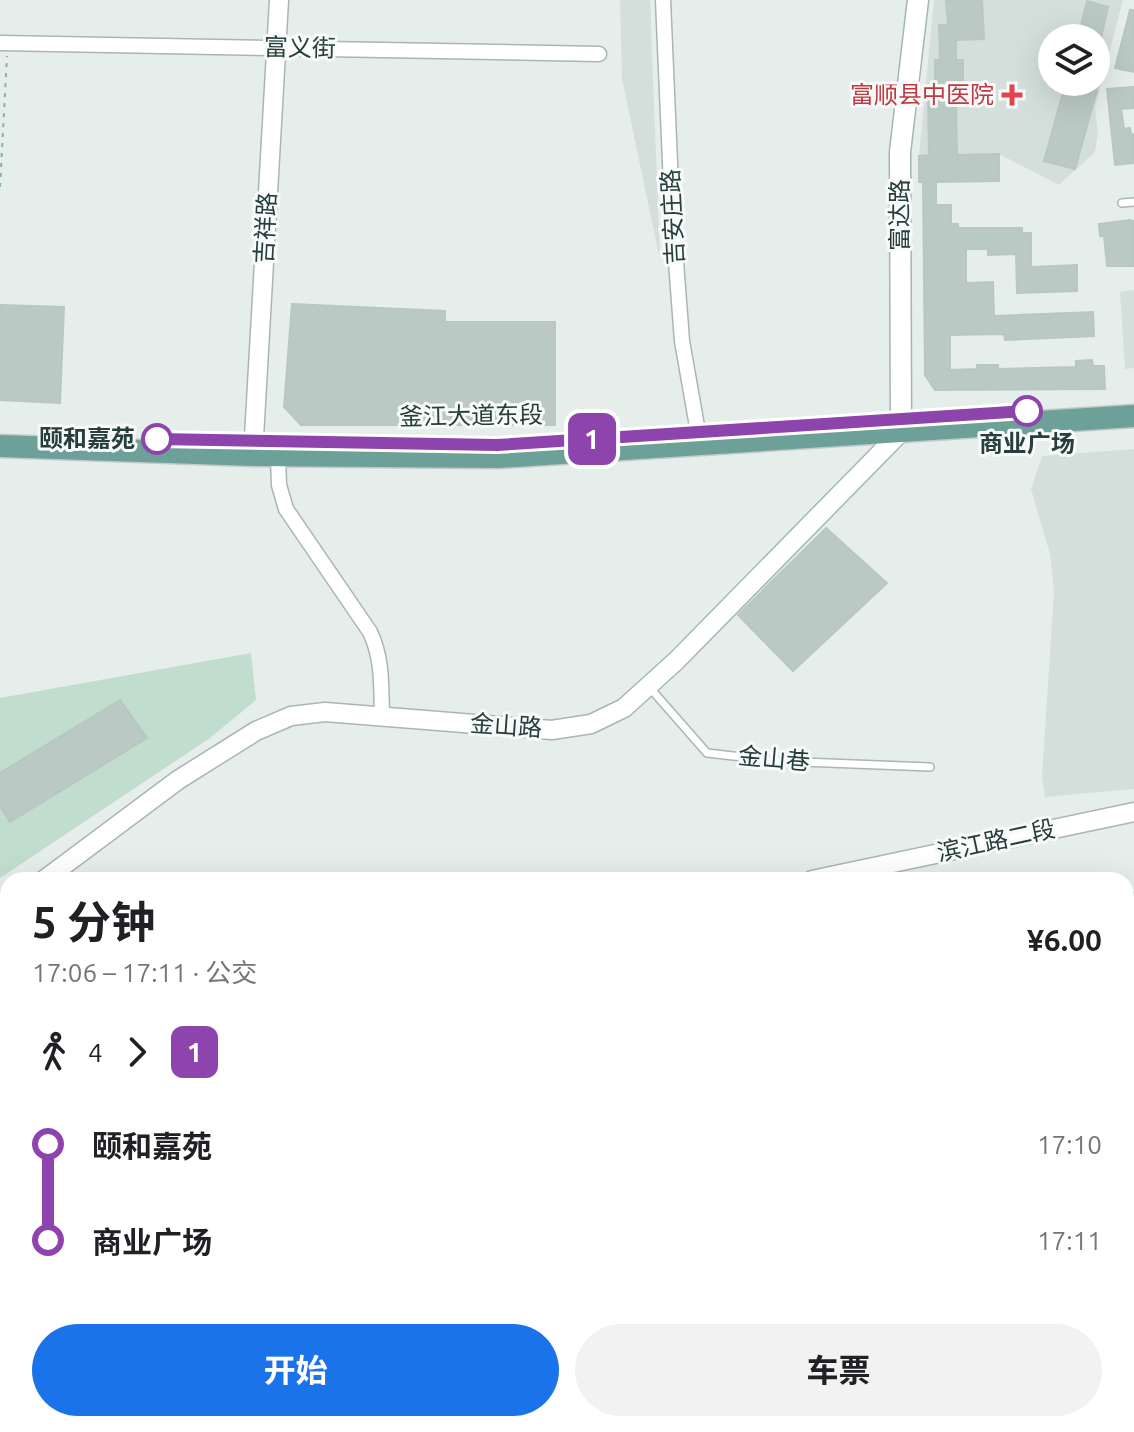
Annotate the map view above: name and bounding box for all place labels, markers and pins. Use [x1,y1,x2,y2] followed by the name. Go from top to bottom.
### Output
[850,81,994,108] place label: 富顺县中医院
[1001,84,1023,106] marker: 富顺县中医院
[1012,396,1042,426] marker: 商业广场
[142,424,172,454] marker: 颐和嘉苑
[39,425,135,452] place label: 颐和嘉苑
[979,430,1075,457] place label: 商业广场

